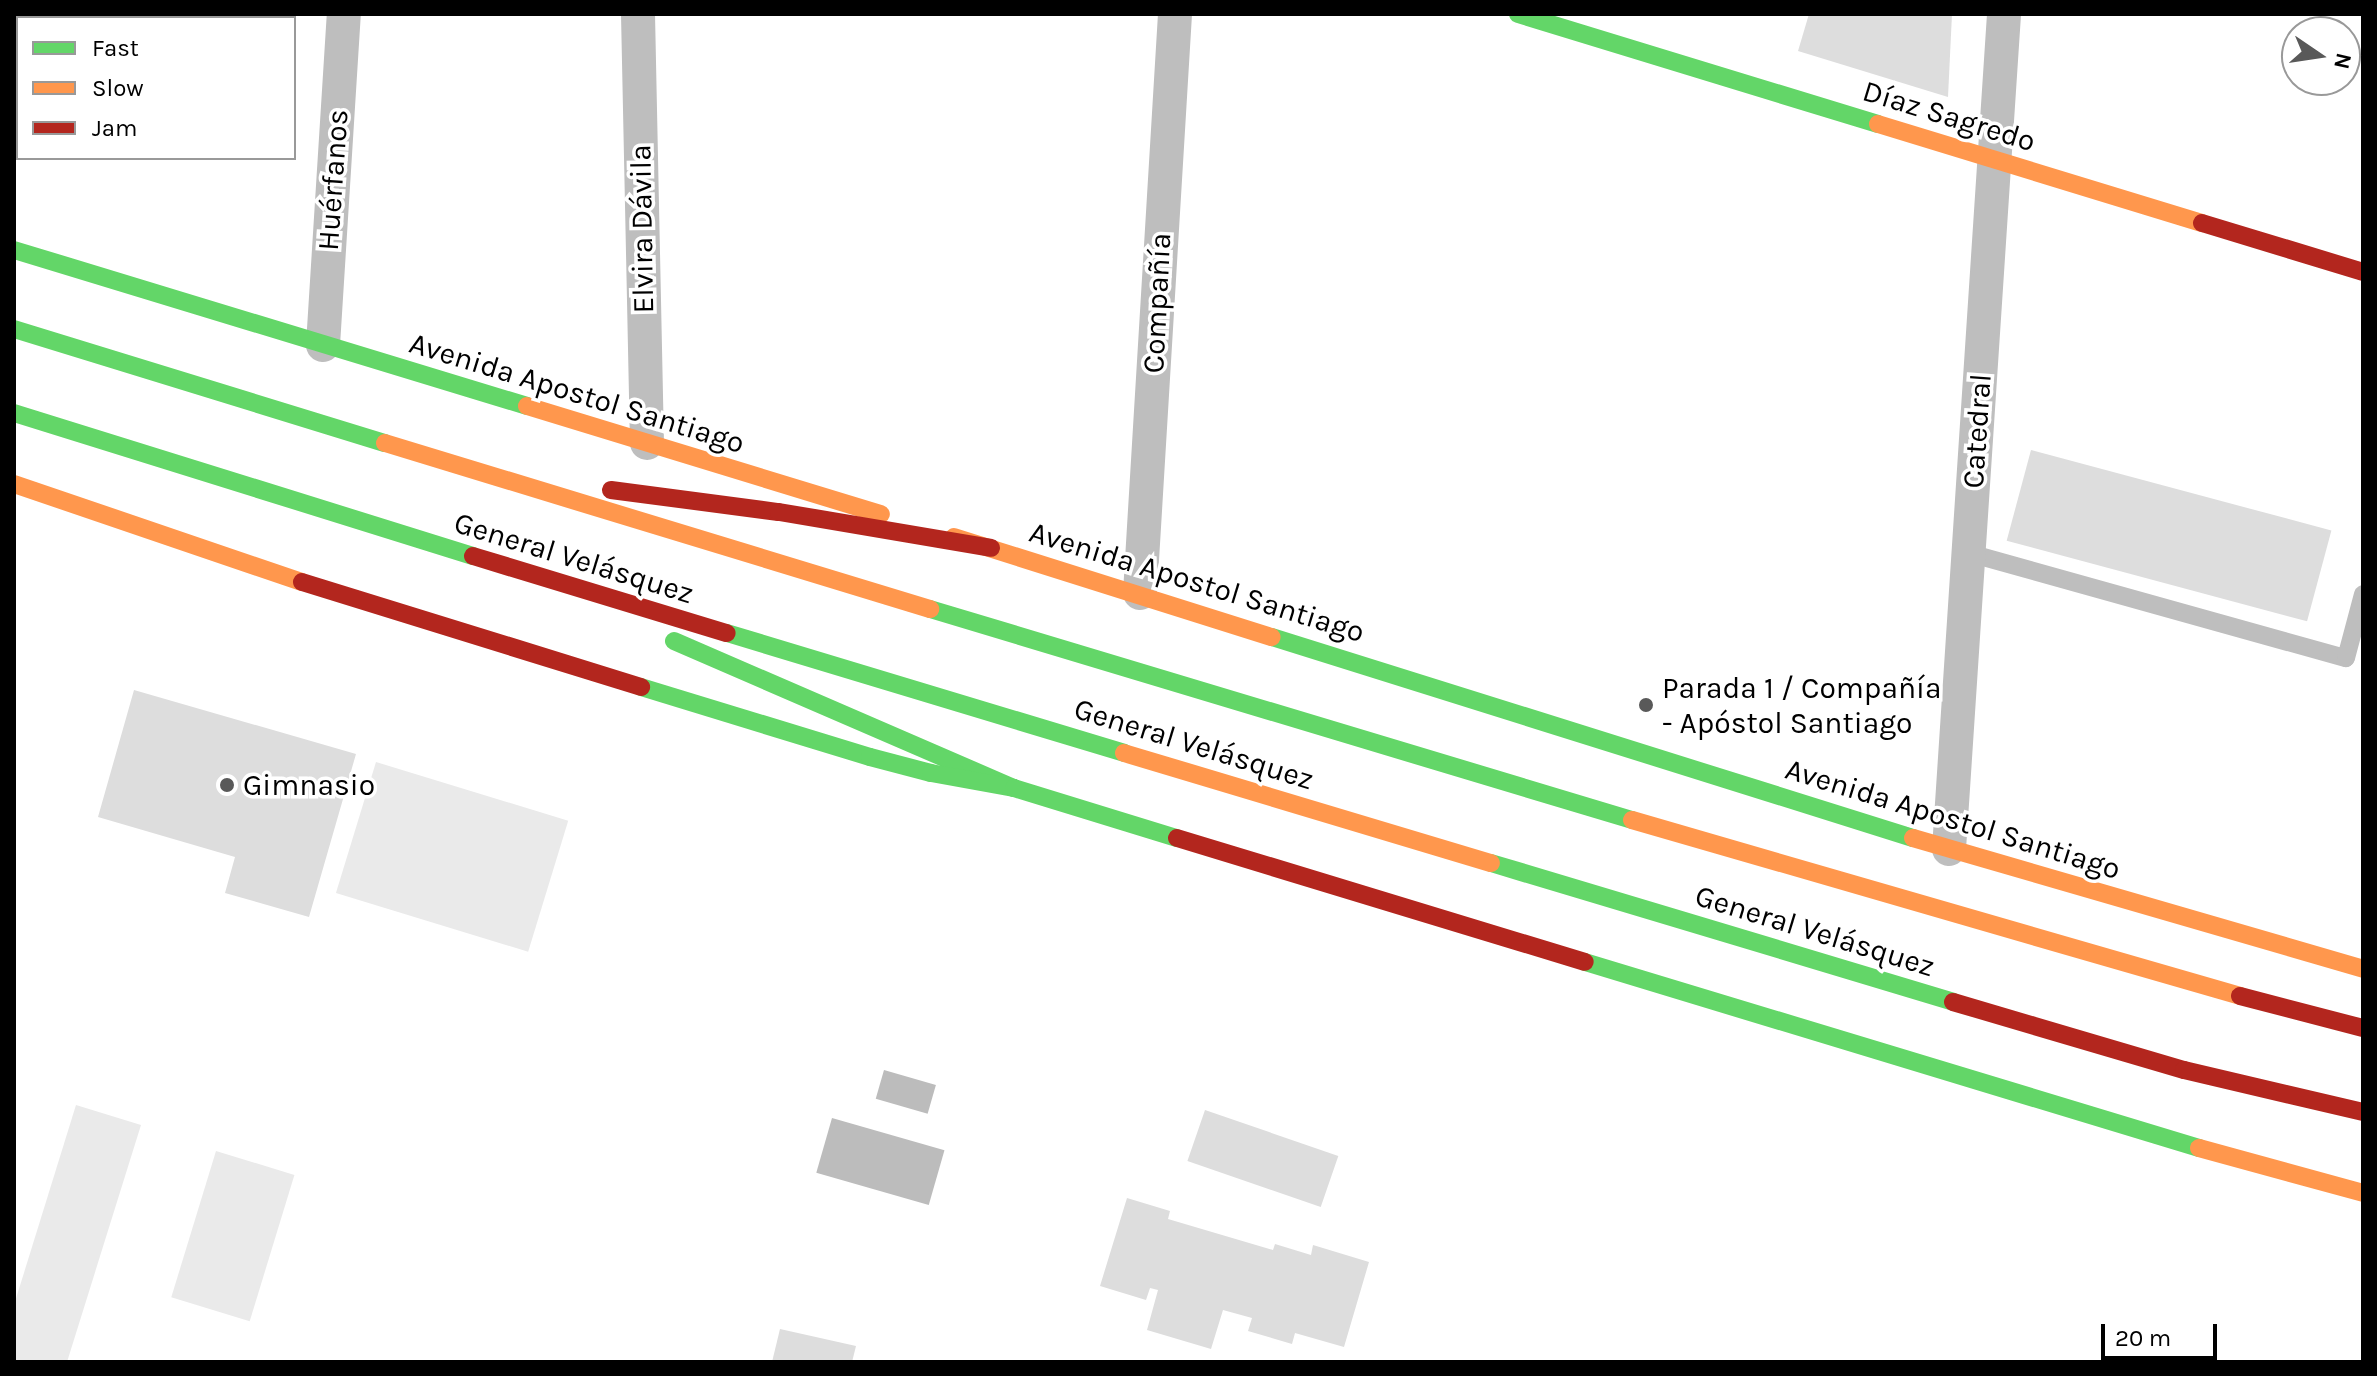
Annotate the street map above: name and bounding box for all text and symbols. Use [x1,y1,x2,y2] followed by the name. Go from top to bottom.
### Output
[16,16,296,160] legend
[2281,16,2361,96] north arrow
[92,34,139,62] text: Fast
[2328,50,2357,72] text: N
[1858,73,2040,159] street label: Díaz Sagredo
[92,74,144,102] text: Slow
[310,108,356,252] street label: Huérfanos
[92,114,137,142] text: Jam
[623,144,661,314] street label: Elvira Dávila
[1135,232,1179,374] street label: Compañía
[405,325,749,461] street label: Avenida Apostol Santiago
[1955,372,1999,490] street label: Catedral
[450,504,698,612] street label: General Velásquez
[1025,514,1369,650] street label: Avenida Apostol Santiago
[1662,670,1941,740] place label: Parada 1 / Compañía - Apóstol Santiago
[1070,690,1318,798] street label: General Velásquez
[1637,696,1655,714] marker: Parada 1 / Compañía - Apóstol Santiago
[1781,751,2125,887] street label: Avenida Apostol Santiago
[243,767,375,803] place label: Gimnasio
[218,776,236,794] marker: Gimnasio
[1691,877,1939,985] street label: General Velásquez
[2105,1308,2221,1358] scale bar
[2115,1324,2171,1352] text: 20 m

